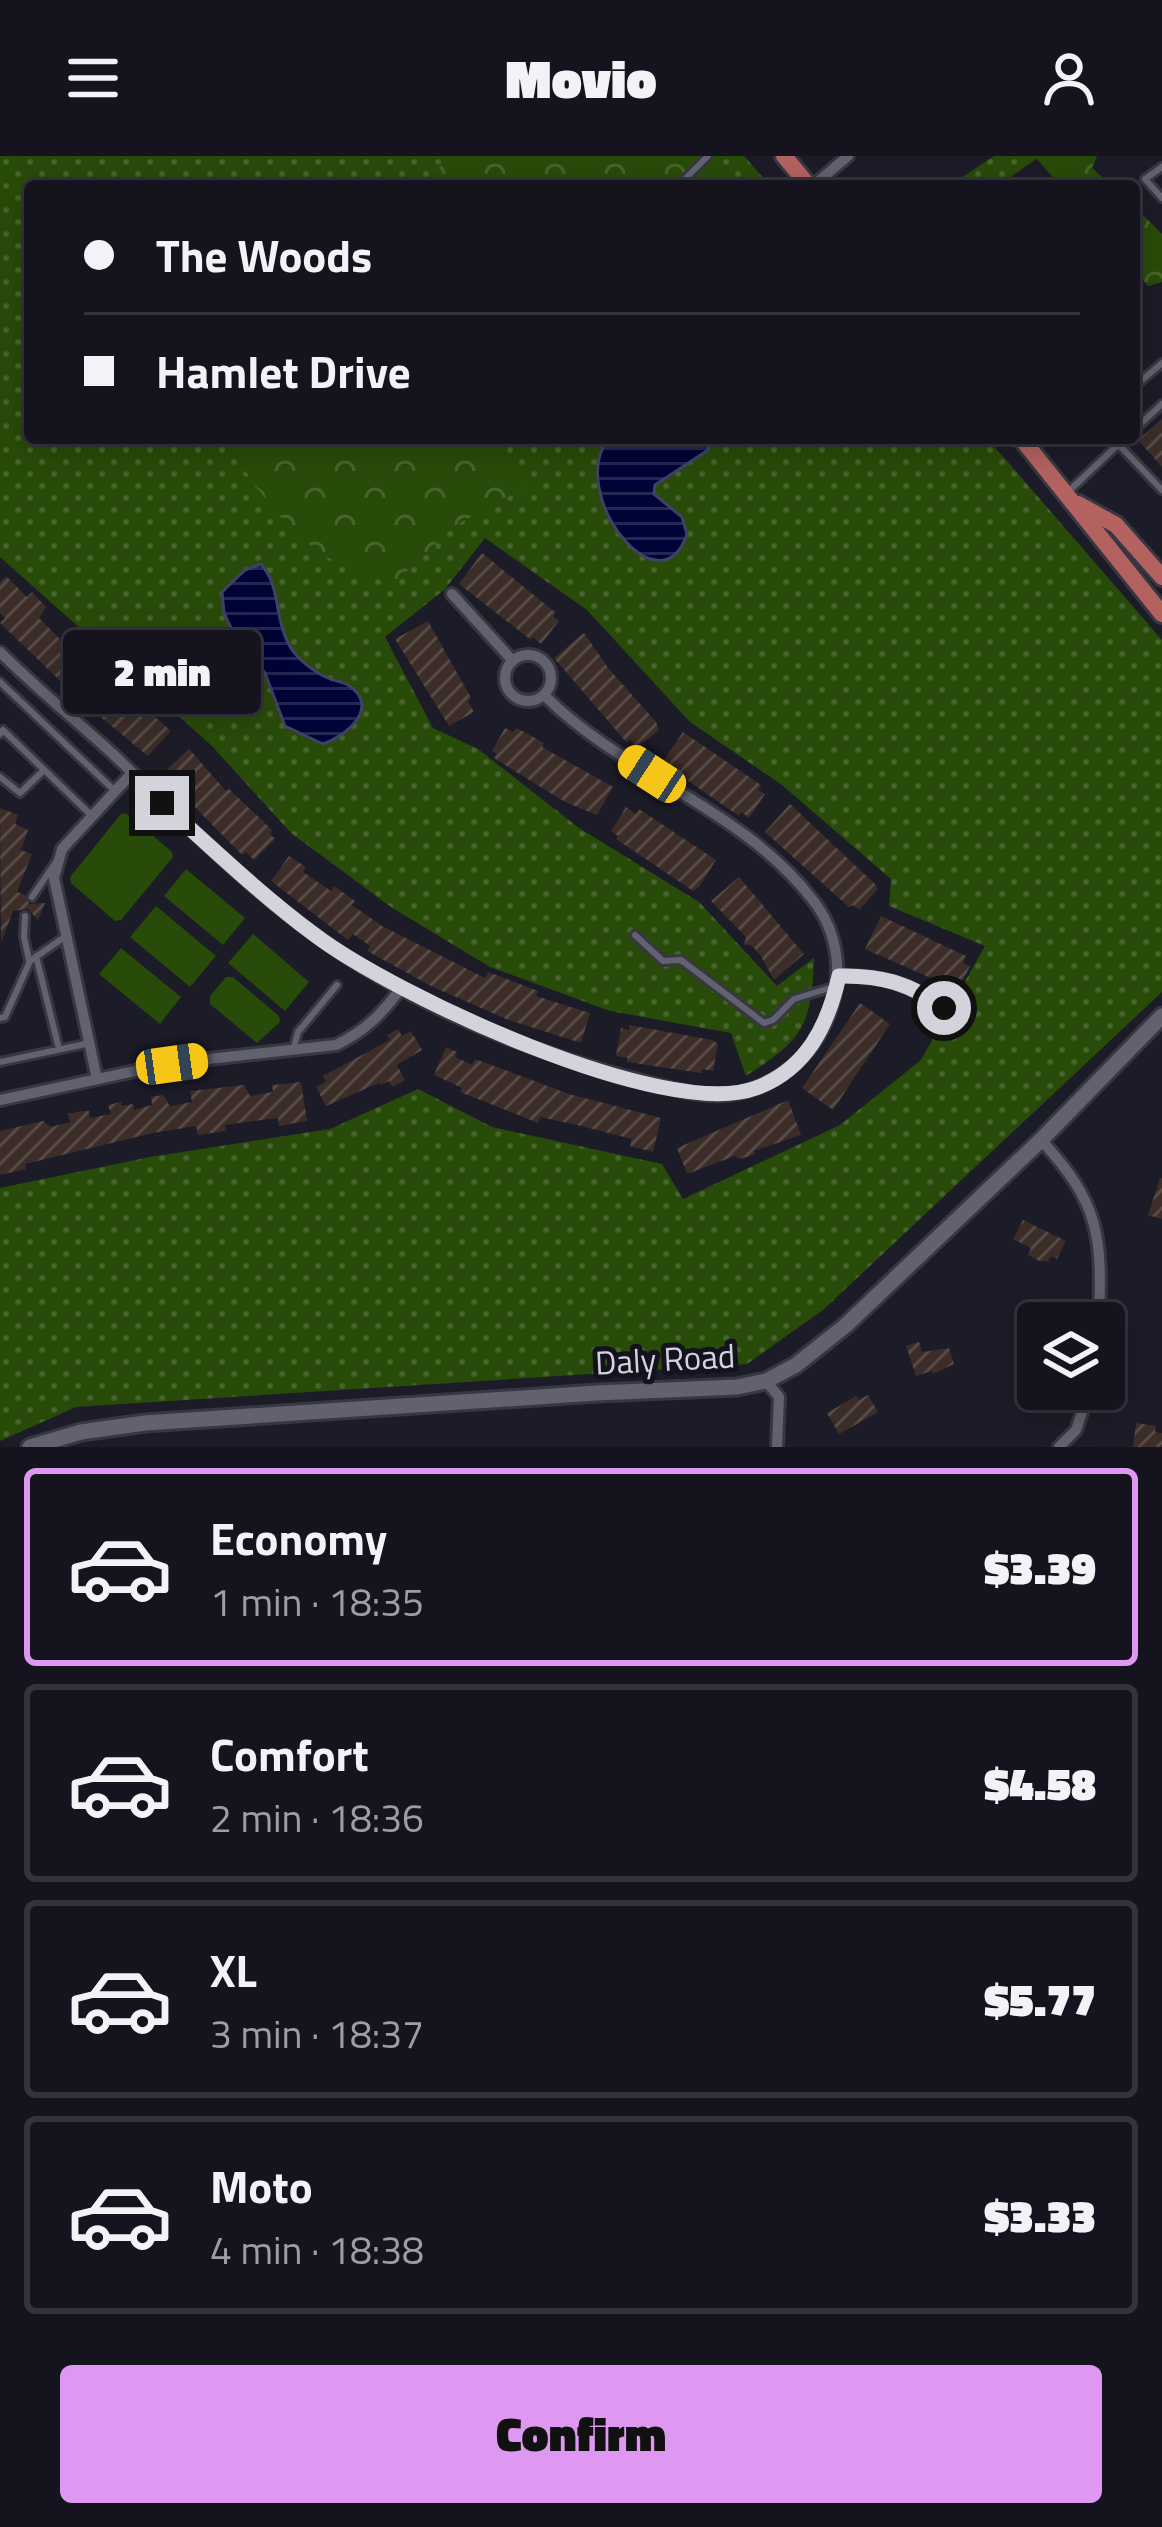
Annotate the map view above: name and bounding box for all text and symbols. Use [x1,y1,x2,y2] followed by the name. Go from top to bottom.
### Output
[505,37,657,119] text: Movio
[60,45,126,111] icon: menu
[1036,45,1102,111] icon: person
[156,221,372,289] text: The Woods
[156,337,411,405] text: Hamlet Drive
[63,629,261,713] callout: 2 min
[114,642,210,701] text: 2 min
[612,739,692,809] car
[135,776,189,830] route end
[917,981,971,1035] route start
[134,1041,210,1087] car
[1017,1302,1125,1410] map controls
[1017,1302,1125,1410] button: layers
[594,1330,736,1388] street label: Daly Road
[210,1504,387,1572] text: Economy
[66,1513,174,1621] icon: car
[984,1533,1096,1601] text: $3.39
[210,1572,424,1631] text: 1 min · 18:35
[210,1720,369,1788] text: Comfort
[66,1729,174,1837] icon: car
[984,1749,1096,1817] text: $4.58
[210,1788,424,1847] text: 2 min · 18:36
[210,1936,257,2004] text: XL
[66,1945,174,2053] icon: car
[984,1965,1096,2033] text: $5.77
[210,2004,424,2063] text: 3 min · 18:37
[210,2152,313,2220] text: Moto
[66,2161,174,2269] icon: car
[984,2181,1096,2249] text: $3.33
[210,2220,424,2279] text: 4 min · 18:38
[60,2365,1102,2503] button: Confirm

